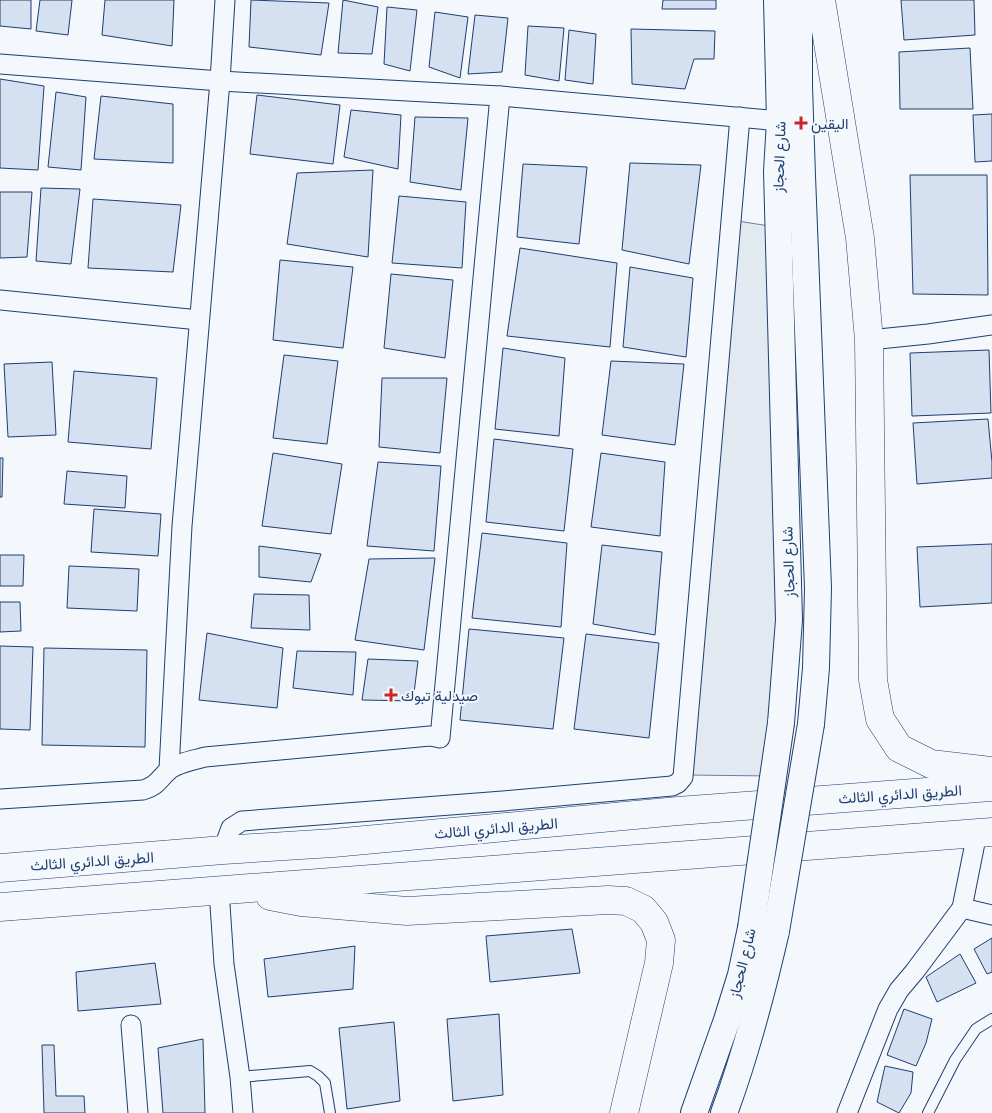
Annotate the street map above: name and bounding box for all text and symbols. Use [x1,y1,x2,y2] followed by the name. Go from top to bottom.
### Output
[811,114,848,134] place label: اليقين
[795,117,807,129] marker: اليقين
[768,121,792,194] street label: شارع الحجاز
[777,526,801,599] street label: شارع الحجاز
[401,686,478,705] place label: صيدلية تبوك
[385,689,397,701] marker: صيدلية تبوك
[838,780,963,812] street label: الطريق الدائري الثالث
[434,813,559,847] street label: الطريق الدائري الثالث
[30,847,155,879] street label: الطريق الدائري الثالث
[724,926,762,1001] street label: شارع الحجاز

